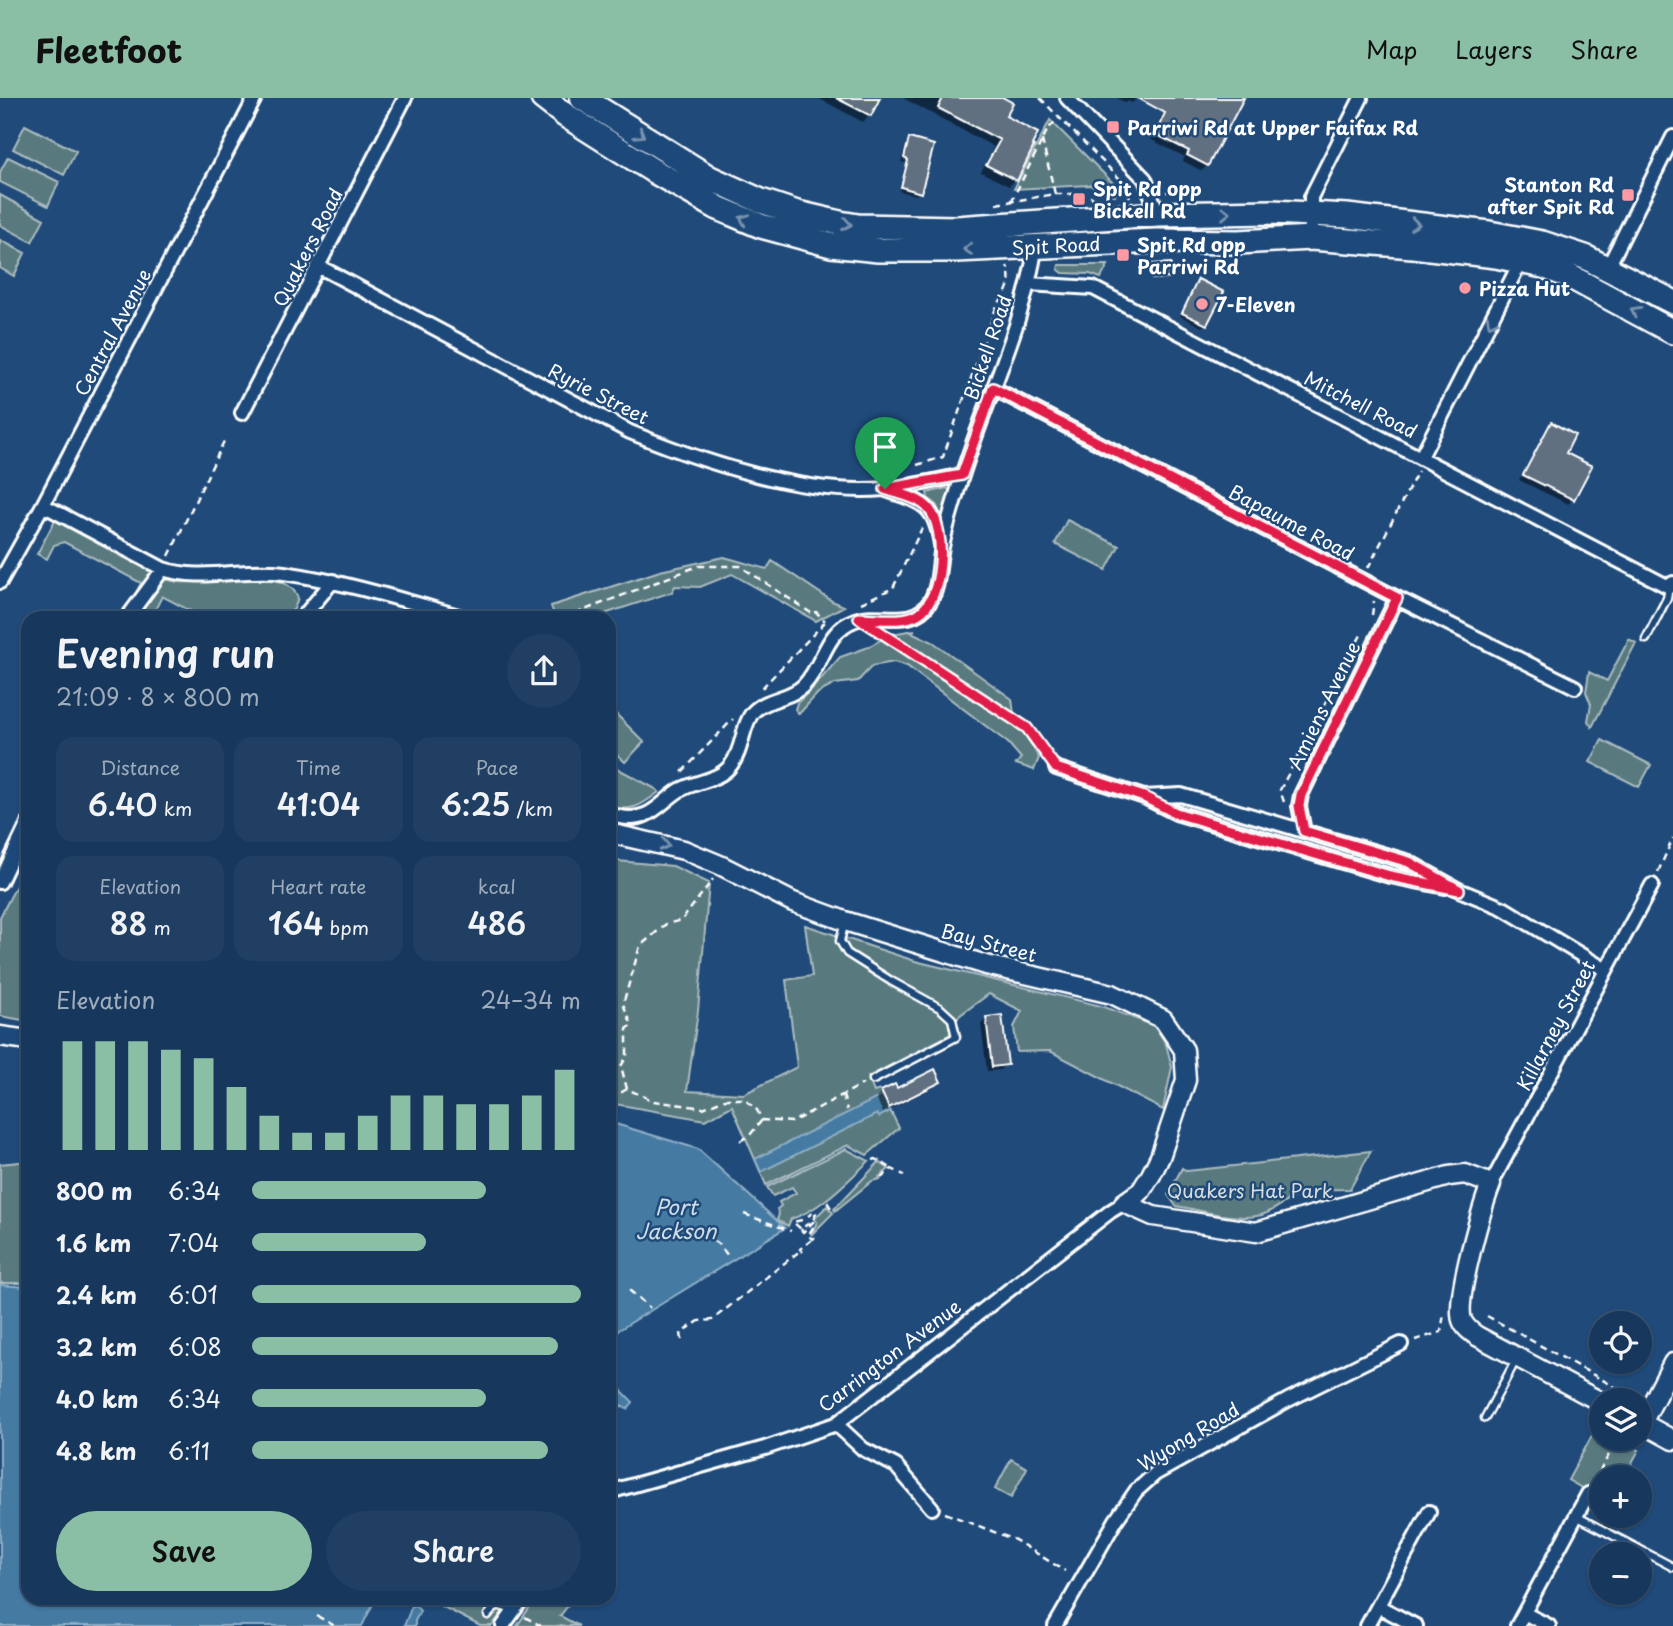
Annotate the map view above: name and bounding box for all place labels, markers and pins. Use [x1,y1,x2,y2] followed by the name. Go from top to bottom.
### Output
[1127,113,1418,141] place label: Parriwi Rd at Upper Faifax Rd
[1105,119,1121,135] marker: Parriwi Rd at Upper Faifax Rd
[1487,170,1614,220] place label: Stanton Rd after Spit Rd
[1093,174,1202,224] place label: Spit Rd opp Bickell Rd
[1620,187,1636,203] marker: Stanton Rd after Spit Rd
[1071,191,1087,207] marker: Spit Rd opp Bickell Rd
[1137,230,1246,280] place label: Spit Rd opp Parriwi Rd
[1115,247,1131,263] marker: Spit Rd opp Parriwi Rd
[1479,274,1570,302] place label: Pizza Hut
[1457,280,1473,296] marker: Pizza Hut
[1216,290,1296,318] place label: 7-Eleven
[1194,296,1210,312] marker: 7-Eleven
[855,417,915,489] pin

